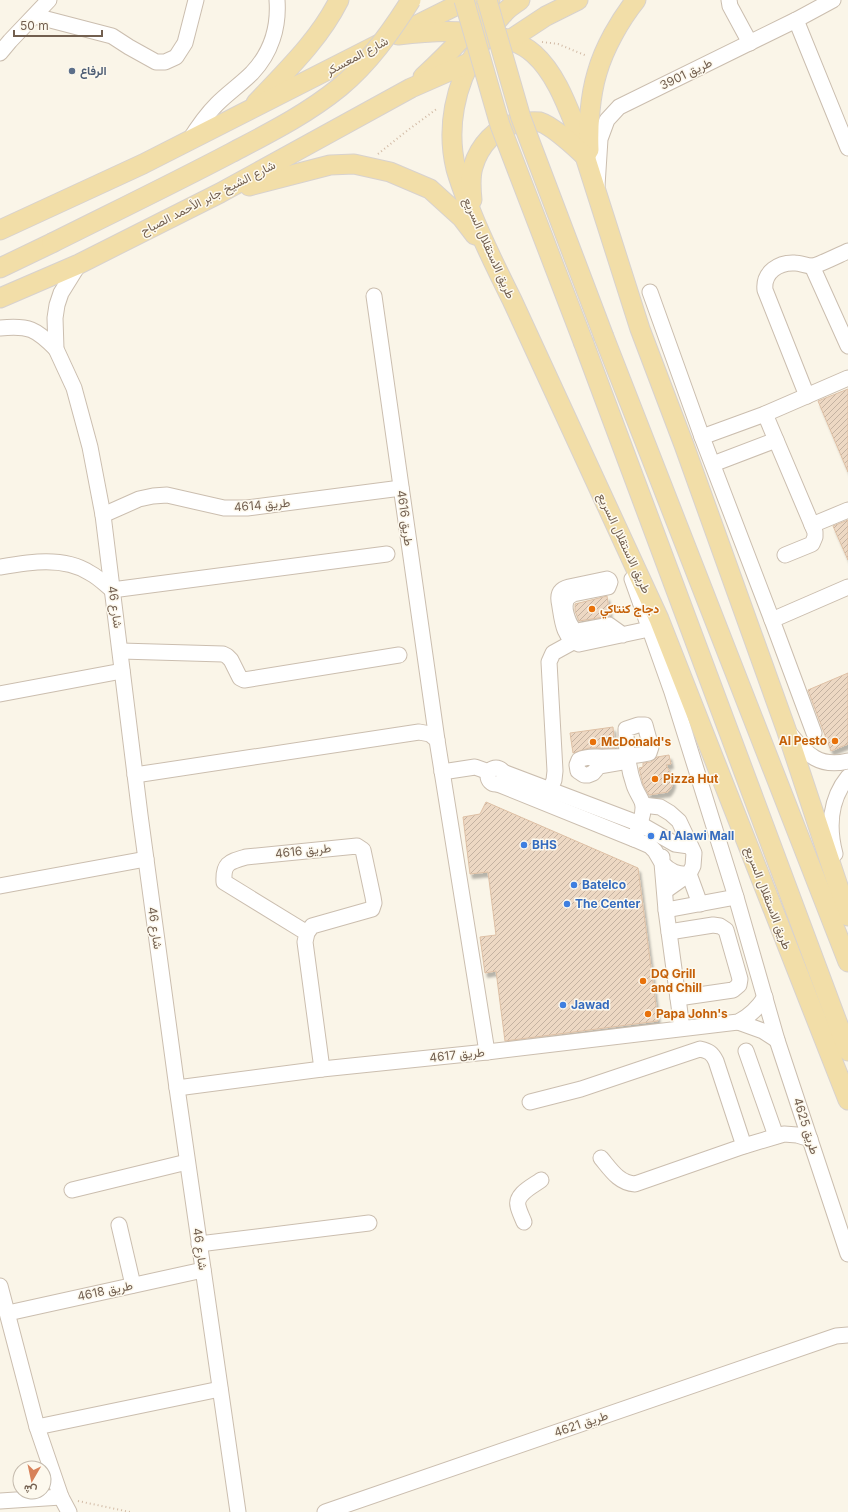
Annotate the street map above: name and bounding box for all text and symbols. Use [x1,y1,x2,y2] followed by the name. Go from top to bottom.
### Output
[14,12,102,38] scale bar
[20,18,49,33] text: 50 m
[322,33,391,80] street label: شارع المعسكر
[657,54,715,93] street label: طريق 3901
[80,63,107,79] place label: الرفاع
[67,66,77,76] marker: الرفاع
[138,157,279,240] street label: شارع الشيخ جابر الأحمد الصباح
[459,195,519,302] street label: طريق الاستقلال السريع
[393,489,417,547] street label: طريق 4616
[593,490,654,597] street label: طريق الاستقلال السريع
[233,495,291,515] street label: طريق 4614
[103,585,126,629] street label: شارع 46
[600,601,659,619] place label: دجاج كنتاكي
[587,604,597,614] marker: دجاج كنتاكي
[779,733,827,748] place label: Al Pesto
[601,734,671,749] place label: McDonald's
[830,736,840,746] marker: Al Pesto
[588,737,598,747] marker: McDonald's
[663,771,719,786] place label: Pizza Hut
[650,774,660,784] marker: Pizza Hut
[659,828,734,843] place label: Al Alawi Mall
[646,831,656,841] marker: Al Alawi Mall
[532,837,557,852] place label: BHS
[274,840,332,862] street label: طريق 4616
[519,840,529,850] marker: BHS
[740,844,795,952] street label: طريق الاستقلال السريع
[582,877,626,892] place label: Batelco
[569,880,579,890] marker: Batelco
[575,896,640,911] place label: The Center
[562,899,572,909] marker: The Center
[143,906,166,950] street label: شارع 46
[651,966,702,995] place label: DQ Grill and Chill
[638,976,648,986] marker: DQ Grill and Chill
[571,997,610,1012] place label: Jawad
[558,1000,568,1010] marker: Jawad
[656,1006,728,1021] place label: Papa John's
[643,1009,653,1019] marker: Papa John's
[428,1044,486,1066] street label: طريق 4617
[789,1096,823,1157] street label: طريق 4625
[188,1227,211,1271] street label: شارع 46
[76,1277,134,1305] street label: طريق 4618
[552,1407,610,1441] street label: طريق 4621
[12,1460,52,1500] north arrow
[23,1482,38,1498] text: ش

